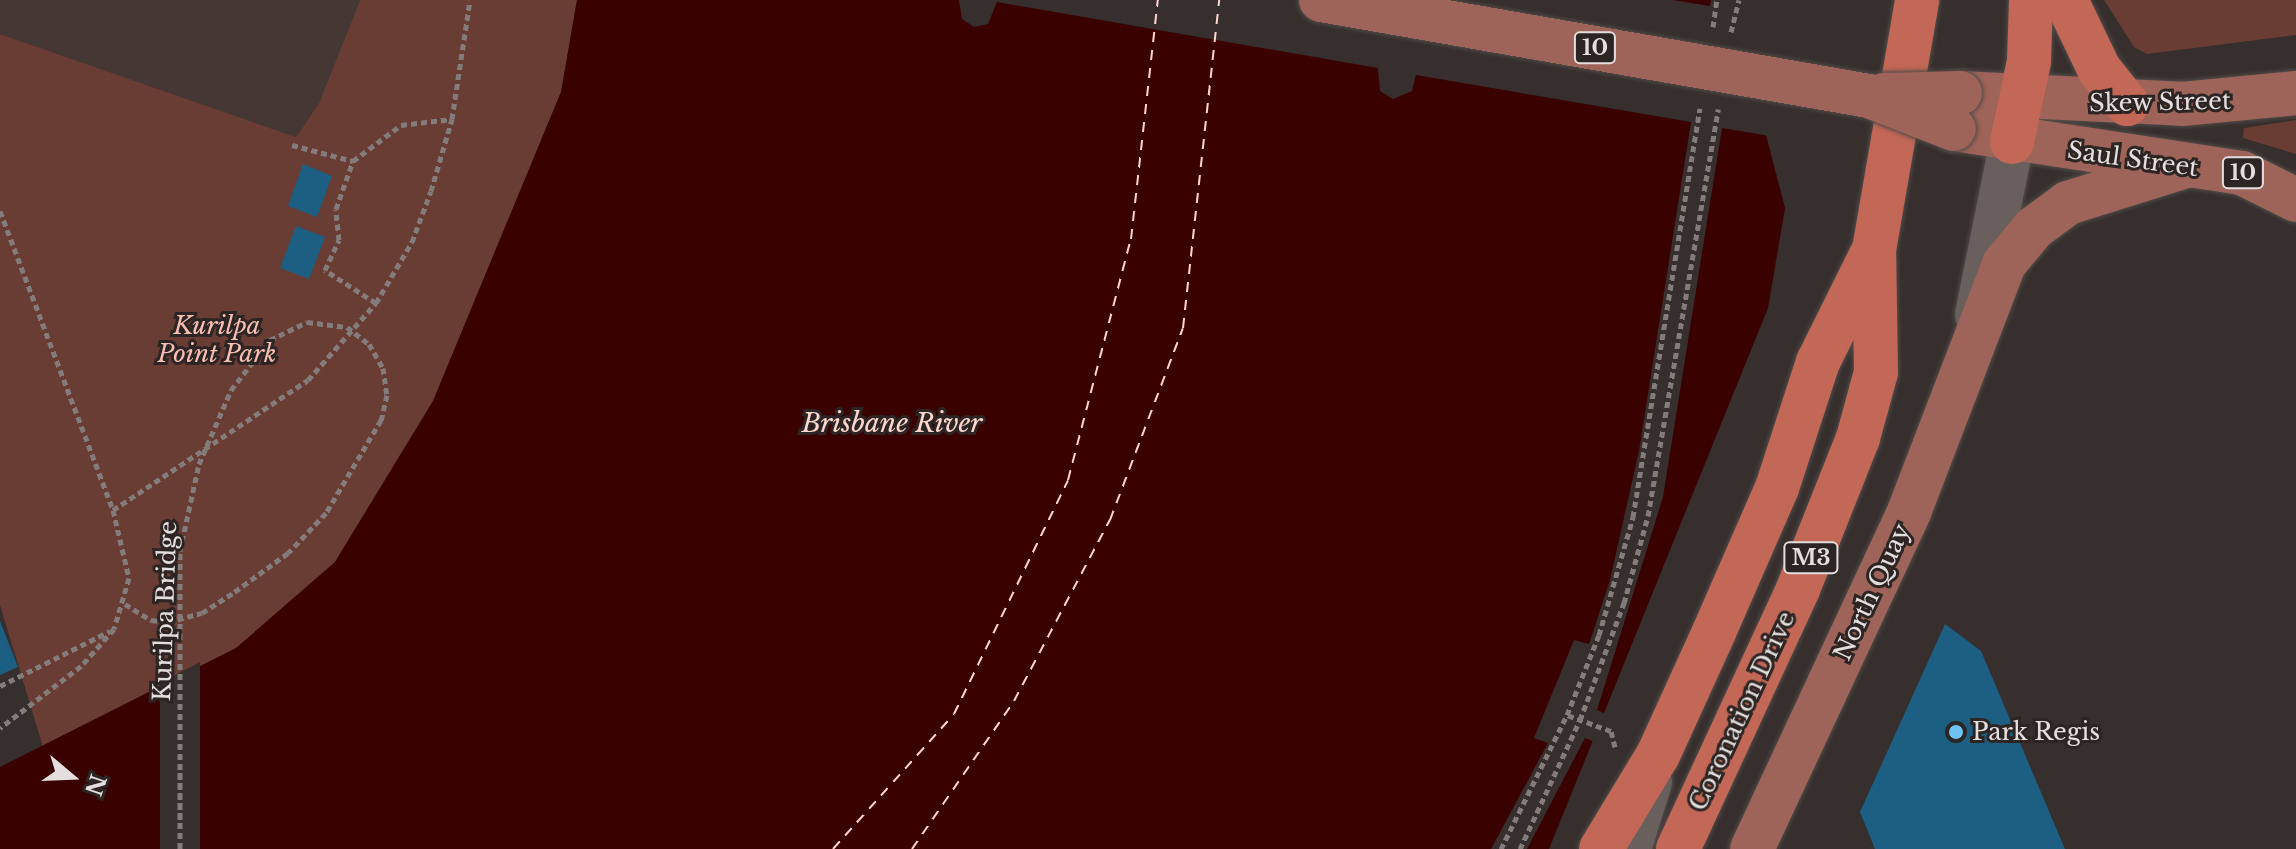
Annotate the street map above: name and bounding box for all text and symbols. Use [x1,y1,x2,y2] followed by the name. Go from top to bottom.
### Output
[1573,30,1617,66] road number: 10
[2089,86,2231,118] street label: Skew Street
[2066,136,2200,182] street label: Saul Street
[2221,155,2265,191] road number: 10
[157,312,277,368] park label: Kurilpa Point Park
[802,408,982,440] water label: Brisbane River
[1828,519,1916,665] street label: North Quay
[147,520,183,702] street label: Kurilpa Bridge
[1783,540,1839,576] road number: M3
[1683,607,1801,815] street label: Coronation Drive
[1972,718,2101,746] place label: Park Regis
[1947,723,1965,741] marker: Park Regis
[32,737,112,817] north arrow
[79,771,111,799] text: N

